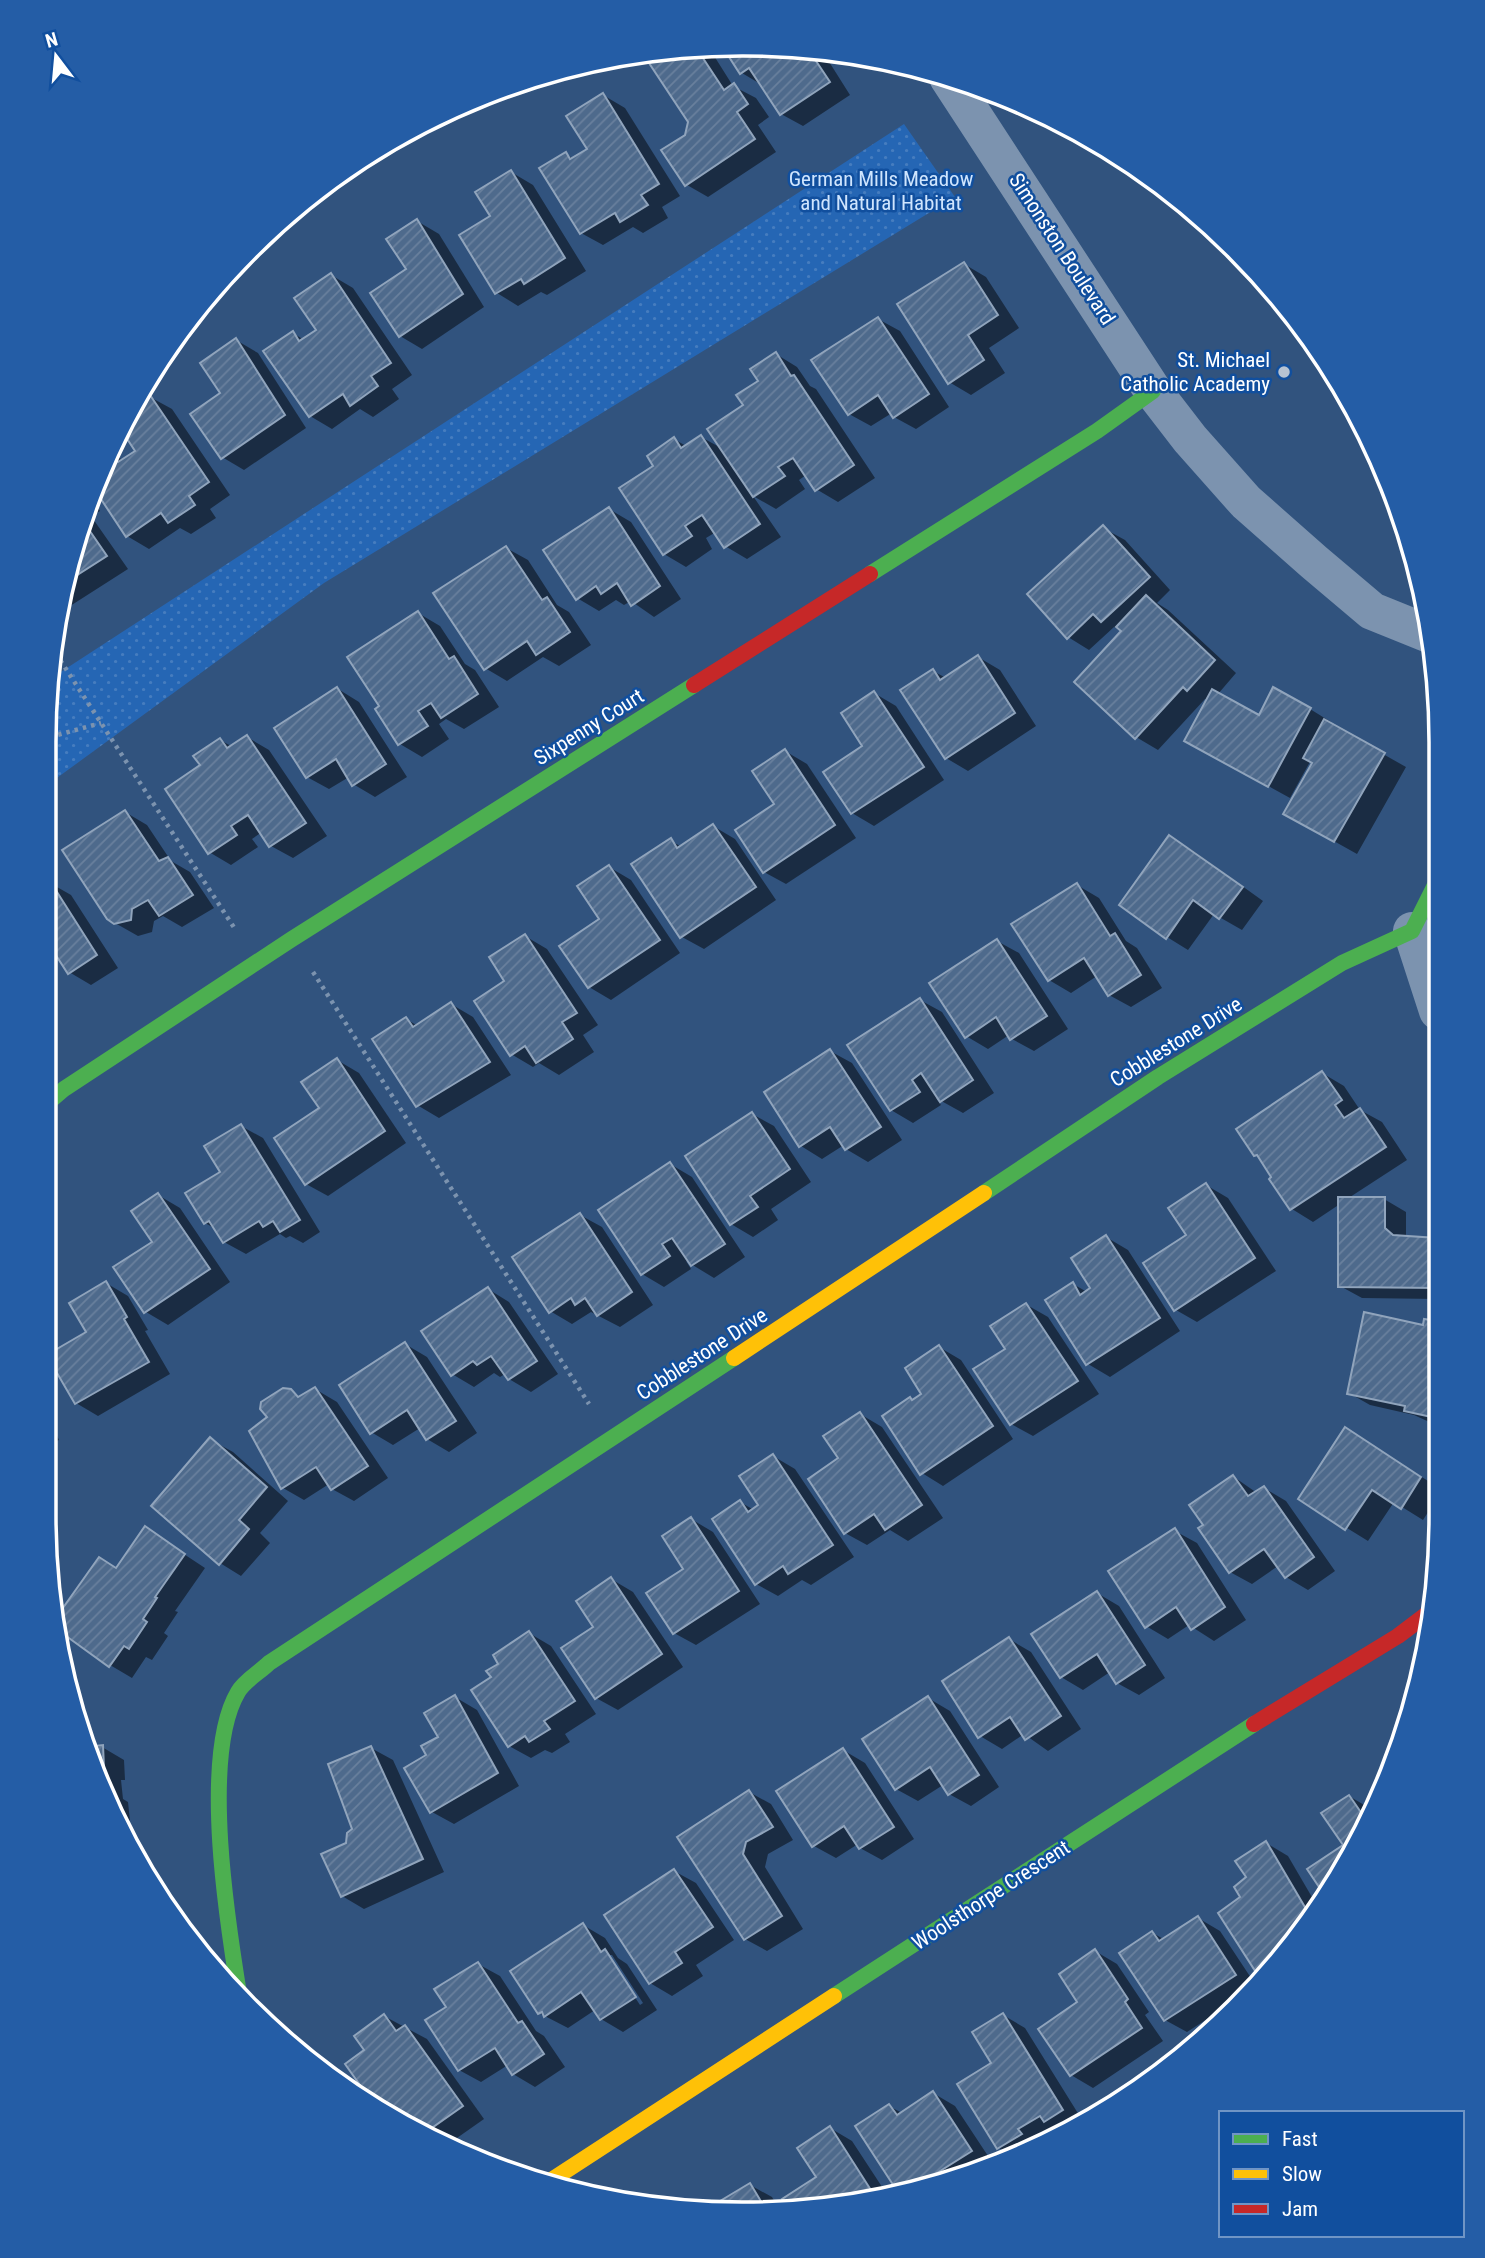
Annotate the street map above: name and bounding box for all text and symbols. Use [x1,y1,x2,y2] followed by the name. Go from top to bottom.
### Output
[21,21,91,91] north arrow
[43,27,60,53] text: N
[789,167,974,215] park label: German Mills Meadow and Natural Habitat
[1004,169,1120,329] street label: Simonston Boulevard
[1120,348,1270,396] place label: St. Michael Catholic Academy
[1276,364,1292,380] marker: St. Michael Catholic Academy
[530,684,648,770] street label: Sixpenny Court
[1106,992,1246,1092] street label: Cobblestone Drive
[632,1303,772,1405] street label: Cobblestone Drive
[908,1835,1074,1955] street label: Woolsthorpe Crescent
[1219,2111,1464,2237] legend
[1282,2127,1318,2151] text: Fast
[1282,2162,1322,2186] text: Slow
[1282,2197,1318,2221] text: Jam

